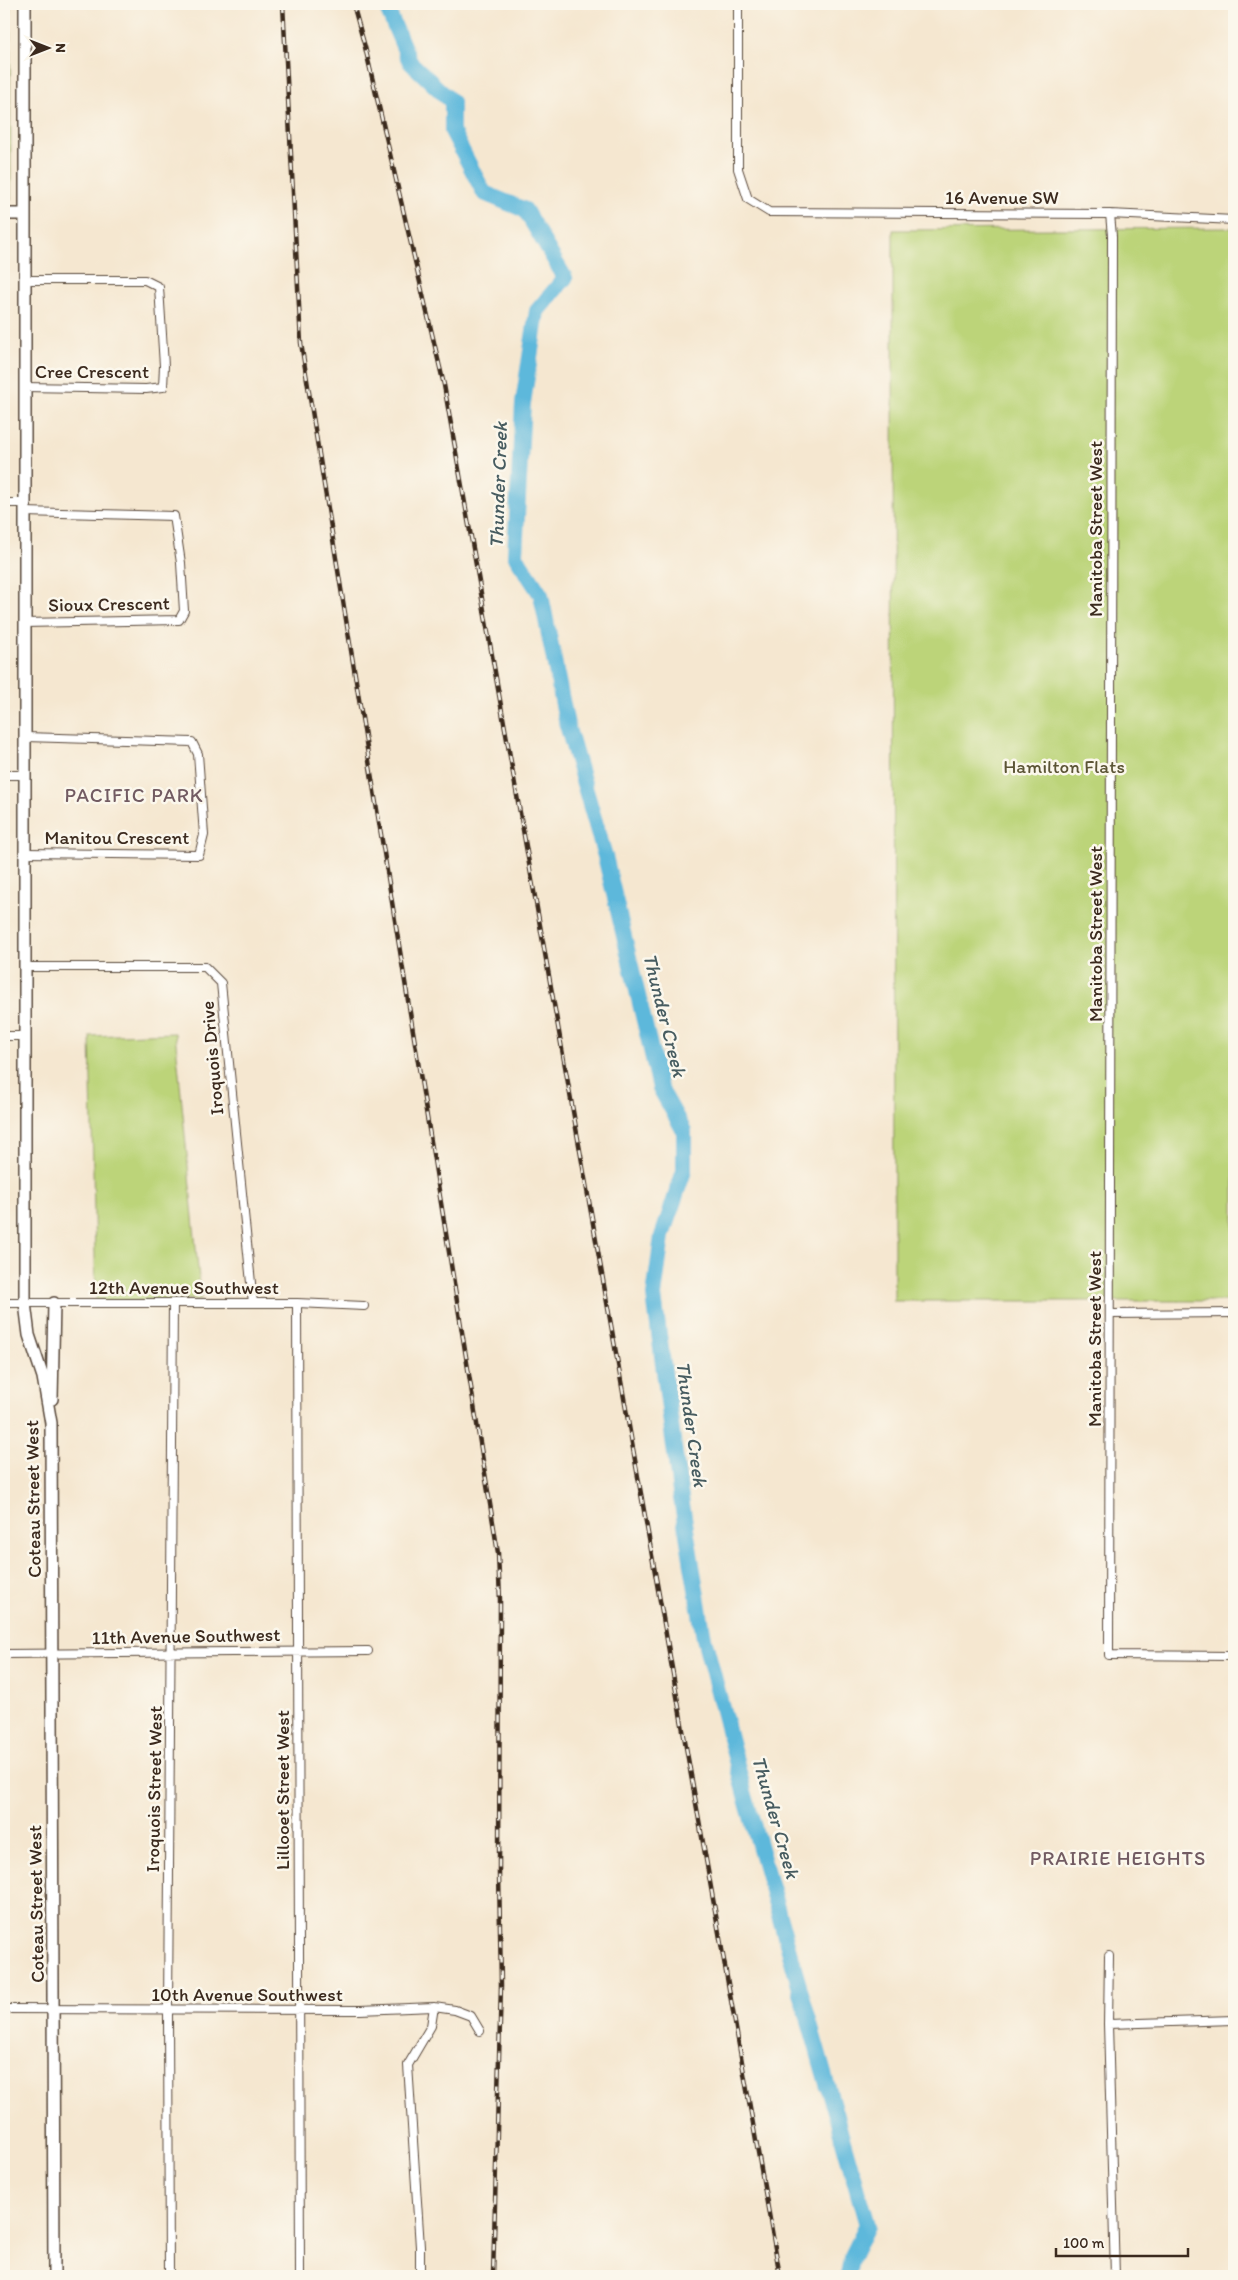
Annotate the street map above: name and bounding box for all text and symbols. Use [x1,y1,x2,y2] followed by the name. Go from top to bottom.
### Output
[22,22,72,72] north arrow
[52,43,69,53] text: N
[945,186,1059,209] street label: 16 Avenue SW
[35,360,149,383] street label: Cree Crescent
[484,420,512,549] water label: Thunder Creek
[1084,441,1107,617] street label: Manitoba Street West
[48,591,170,617] street label: Sioux Crescent
[1003,755,1125,778] park label: Hamilton Flats
[64,783,204,807] district label: PACIFIC PARK
[45,826,189,849] street label: Manitou Crescent
[1084,846,1107,1022] street label: Manitoba Street West
[638,951,692,1081] water label: Thunder Creek
[196,1000,228,1116] street label: Iroquois Drive
[1083,1251,1106,1427] street label: Manitoba Street West
[89,1276,279,1299] street label: 12th Avenue Southwest
[671,1360,713,1490] water label: Thunder Creek
[20,1420,46,1578] street label: Coteau Street West
[92,1623,280,1649] street label: 11th Avenue Southwest
[141,1706,167,1872] street label: Iroquois Street West
[271,1710,294,1870] street label: Lillooet Street West
[747,1753,805,1883] water label: Thunder Creek
[23,1825,49,1983] street label: Coteau Street West
[1030,1846,1206,1870] district label: PRAIRIE HEIGHTS
[151,1983,343,2006] street label: 10th Avenue Southwest
[1056,2225,1188,2257] scale bar
[1063,2234,1105,2252] text: 100 m

